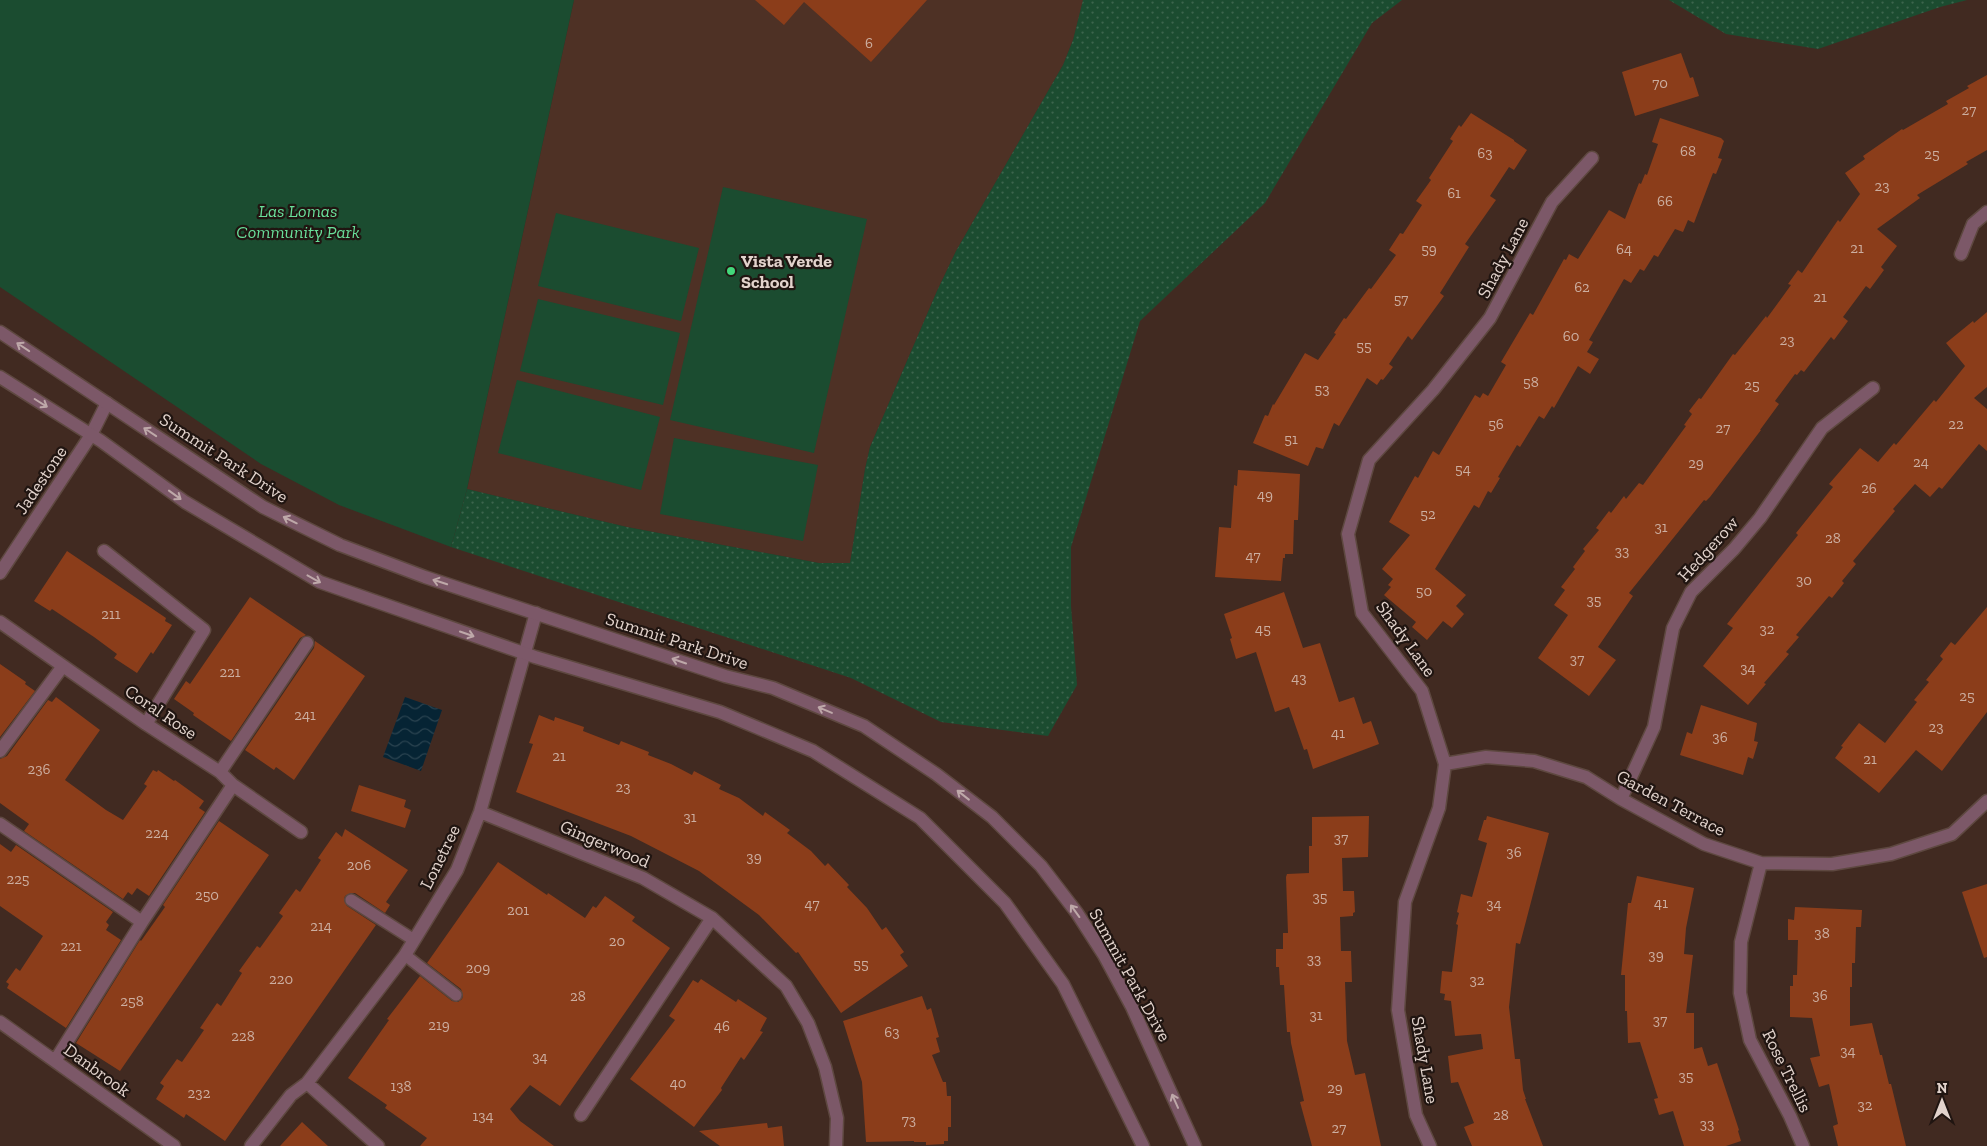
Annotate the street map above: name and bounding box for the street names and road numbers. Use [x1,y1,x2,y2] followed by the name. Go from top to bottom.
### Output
[1473,214,1533,302] street label: Shady Lane
[156,408,292,508] street label: Summit Park Drive
[10,442,72,518] street label: Jadestone
[1673,512,1743,586] street label: Hedgerow
[1371,597,1441,681] street label: Shady Lane
[603,608,751,674] street label: Summit Park Drive
[121,680,201,744] street label: Coral Rose
[1613,765,1729,841] street label: Garden Terrace
[557,815,653,873] street label: Gingerwood
[415,821,465,893] street label: Lonetree
[1084,905,1176,1045] street label: Summit Park Drive
[1407,1015,1443,1105] street label: Shady Lane
[1757,1026,1817,1116] street label: Rose Trellis
[60,1039,135,1102] street label: Danbrook

